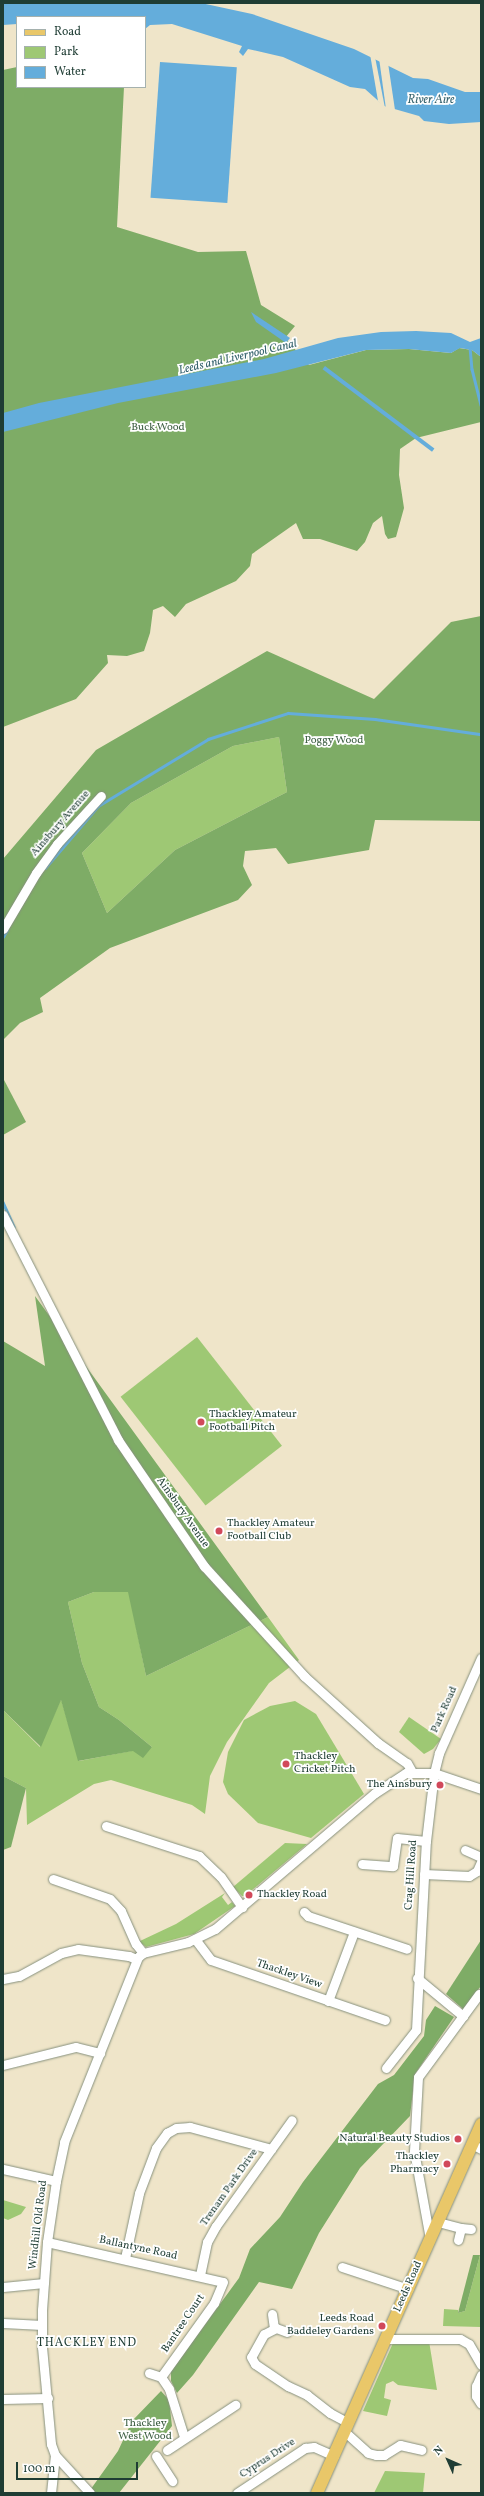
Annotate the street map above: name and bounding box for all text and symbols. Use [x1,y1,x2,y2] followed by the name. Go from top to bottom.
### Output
[16,16,146,88] legend
[54,24,81,40] text: Road
[54,44,79,60] text: Park
[54,64,86,80] text: Water
[408,94,454,108] water label: River Aire
[177,337,299,379] water label: Leeds and Liverpool Canal
[131,421,185,435] park label: Buck Wood
[304,734,364,748] park label: Poggy Wood
[29,788,93,860] street label: Ainsbury Avenue
[209,1409,297,1435] place label: Thackley Amateur Football Pitch
[196,1417,206,1427] marker: Thackley Amateur Football Pitch
[153,1475,211,1551] street label: Ainsbury Avenue
[227,1518,315,1544] place label: Thackley Amateur Football Club
[214,1526,224,1536] marker: Thackley Amateur Football Club
[429,1685,461,1735] street label: Park Road
[294,1751,356,1777] place label: Thackley Cricket Pitch
[281,1759,291,1769] marker: Thackley Cricket Pitch
[367,1778,432,1792] place label: The Ainsbury
[435,1780,445,1790] marker: The Ainsbury
[403,1839,421,1911] street label: Crag Hill Road
[257,1888,327,1902] place label: Thackley Road
[244,1890,254,1900] marker: Thackley Road
[254,1957,324,1993] street label: Thackley View
[339,2132,450,2146] place label: Natural Beauty Studios
[453,2134,463,2144] marker: Natural Beauty Studios
[198,2147,262,2229] street label: Trenam Park Drive
[390,2151,439,2177] place label: Thackley Pharmacy
[442,2159,452,2169] marker: Thackley Pharmacy
[27,2180,51,2270] street label: Windhill Old Road
[98,2234,178,2264] street label: Ballantyne Road
[392,2259,426,2315] street label: Leeds Road
[160,2292,208,2356] street label: Bantree Court
[287,2313,374,2339] place label: Leeds Road Baddeley Gardens
[377,2321,387,2331] marker: Leeds Road Baddeley Gardens
[37,2337,137,2351] district label: THACKLEY END
[118,2418,172,2444] park label: Thackley West Wood
[238,2436,298,2482] street label: Cyprus Drive
[428,2440,468,2480] north arrow
[431,2443,447,2459] text: N
[18,2454,140,2480] scale bar
[23,2461,55,2477] text: 100 m

